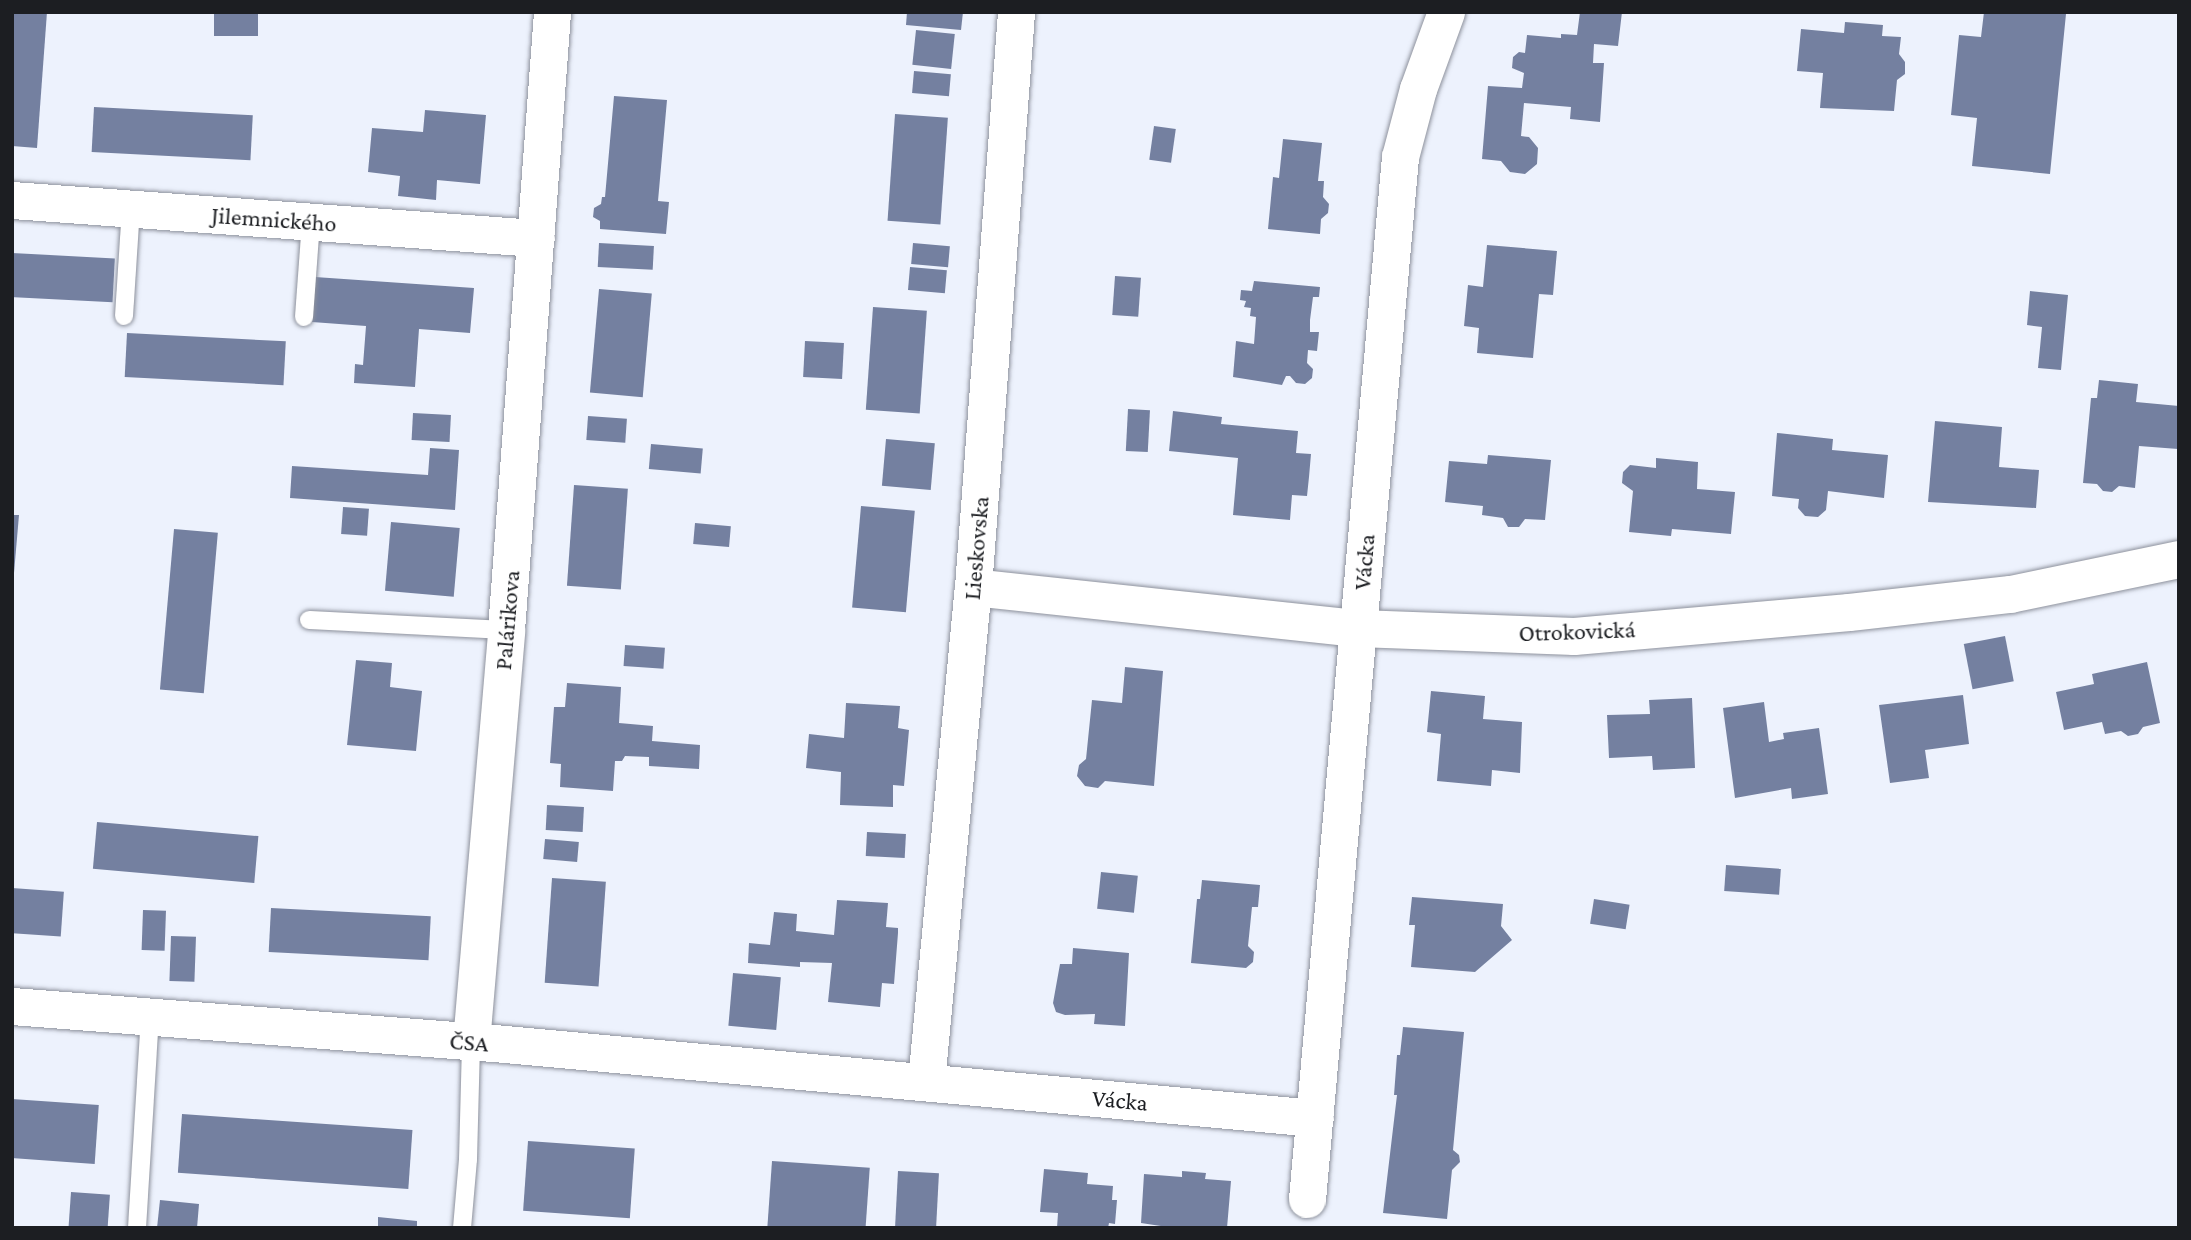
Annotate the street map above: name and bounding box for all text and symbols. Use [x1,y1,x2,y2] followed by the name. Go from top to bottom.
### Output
[210,200,338,238] street label: Jilemnického
[957,495,995,601] street label: Lieskovska
[1347,533,1381,591] street label: Vácka
[488,569,526,671] street label: Palárikova
[1518,615,1636,647] street label: Otrokovická
[449,1026,489,1058] street label: ČSA
[1091,1083,1149,1117] street label: Vácka

